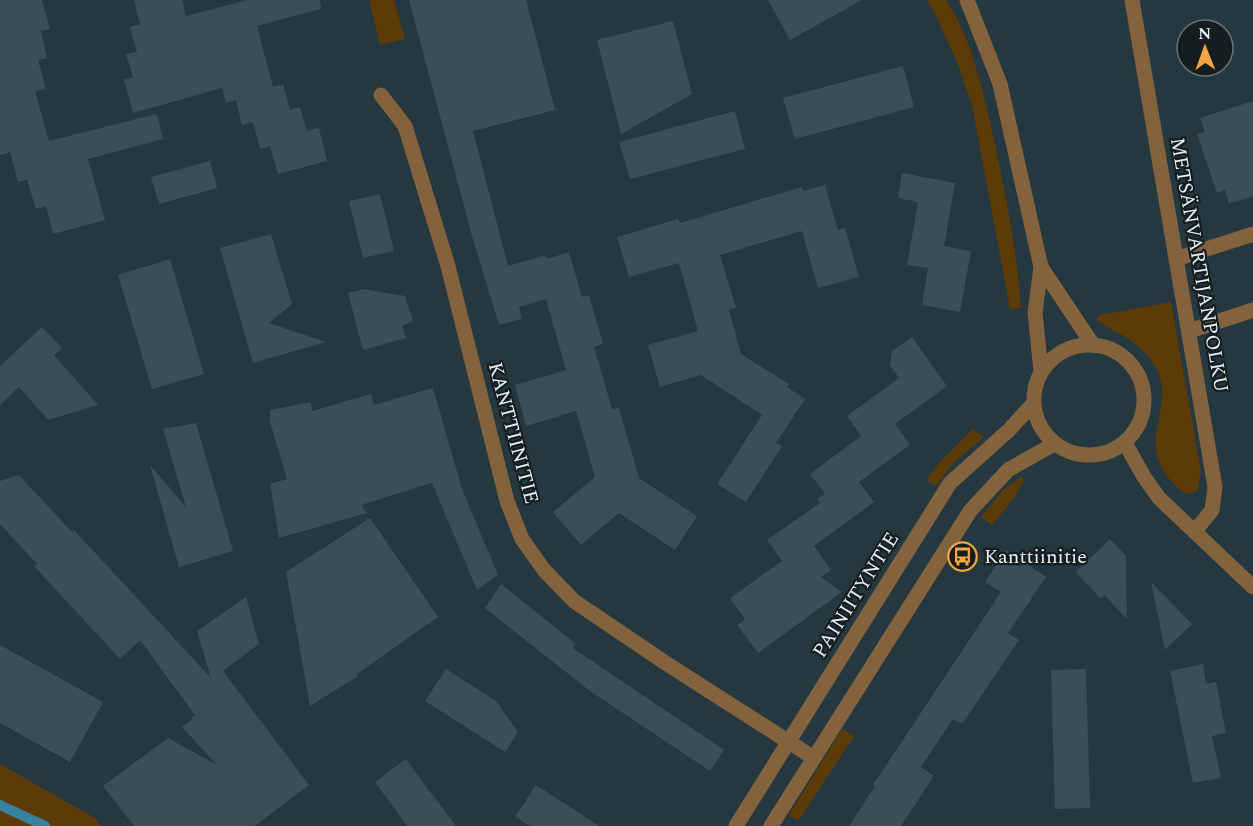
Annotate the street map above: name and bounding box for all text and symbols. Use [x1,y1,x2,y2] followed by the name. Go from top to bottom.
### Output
[1175,18,1235,78] north arrow
[1198,22,1211,46] text: N
[1162,135,1236,395] street label: METSÄNVARTIJANPOLKU
[480,359,546,507] street label: KANTTIINITIE
[805,526,907,664] street label: PAINIITYNTIE
[947,541,979,573] bus stop icon: Kanttiinitie
[984,542,1087,572] place label: Kanttiinitie

